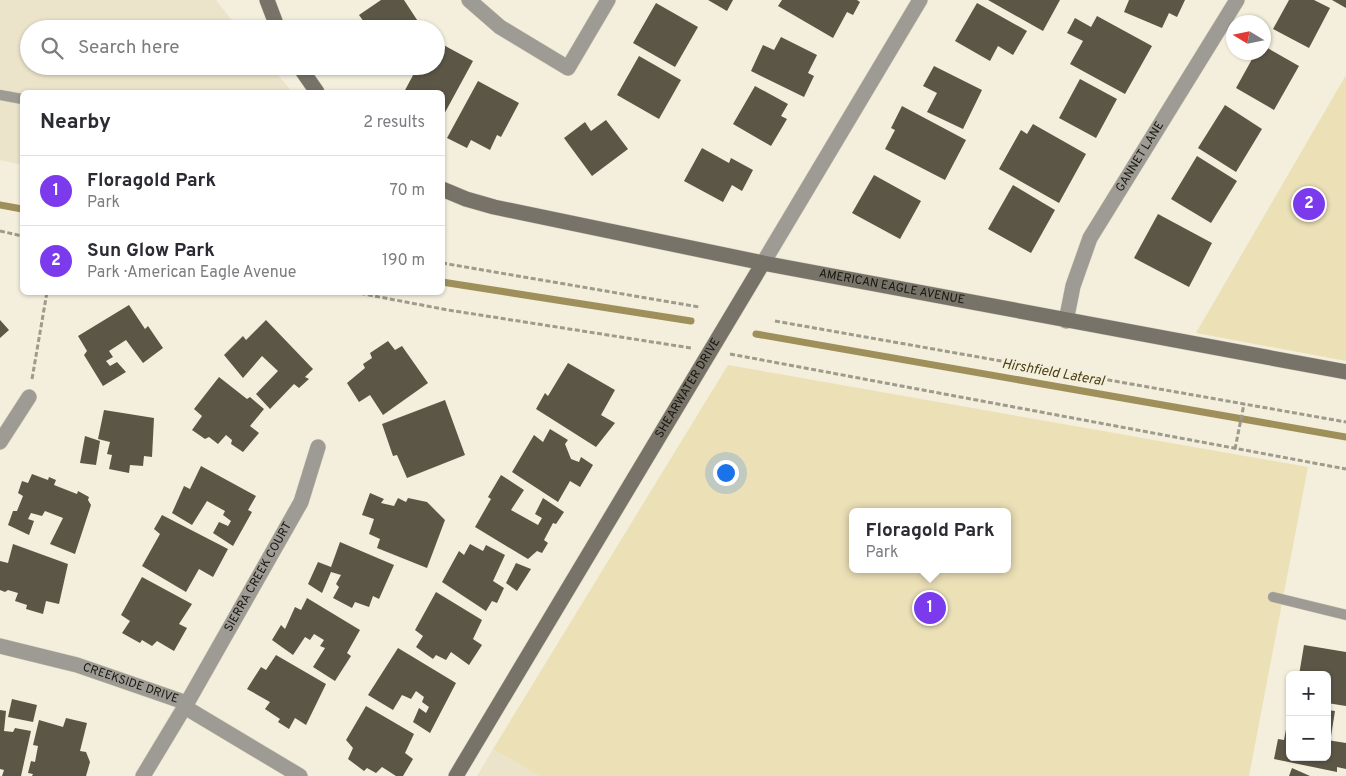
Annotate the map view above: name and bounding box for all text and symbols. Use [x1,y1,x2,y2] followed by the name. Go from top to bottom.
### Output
[1226,15,1271,60] north arrow
[20,20,445,75] search box
[38,34,66,62] icon: search
[78,36,180,60] text: Search here
[40,109,111,136] text: Nearby
[363,113,425,133] text: 2 results
[1112,119,1168,195] street label: GANNET LANE
[87,169,216,193] text: Floragold Park
[53,181,59,201] text: 1
[390,181,425,201] text: 70 m
[1293,185,1325,223] pin: 2
[87,193,120,213] text: Park
[87,239,215,263] text: Sun Glow Park
[51,251,61,271] text: 2
[382,251,425,271] text: 190 m
[87,263,296,283] text: Park · American Eagle Avenue
[818,266,966,309] street label: AMERICAN EAGLE AVENUE
[652,335,724,441] street label: SHEARWATER DRIVE
[1000,356,1107,391] water label: Hirshfield Lateral
[713,460,739,486] your location
[849,508,1011,573] popup
[221,519,296,635] street label: SIERRA CREEK COURT
[865,519,995,543] text: Floragold Park
[865,543,899,563] text: Park
[914,589,946,627] pin: 1
[80,660,181,707] street label: CREEKSIDE DRIVE
[1286,671,1331,761] map controls
[1286,671,1331,716] button: +
[1286,716,1331,761] button: −

